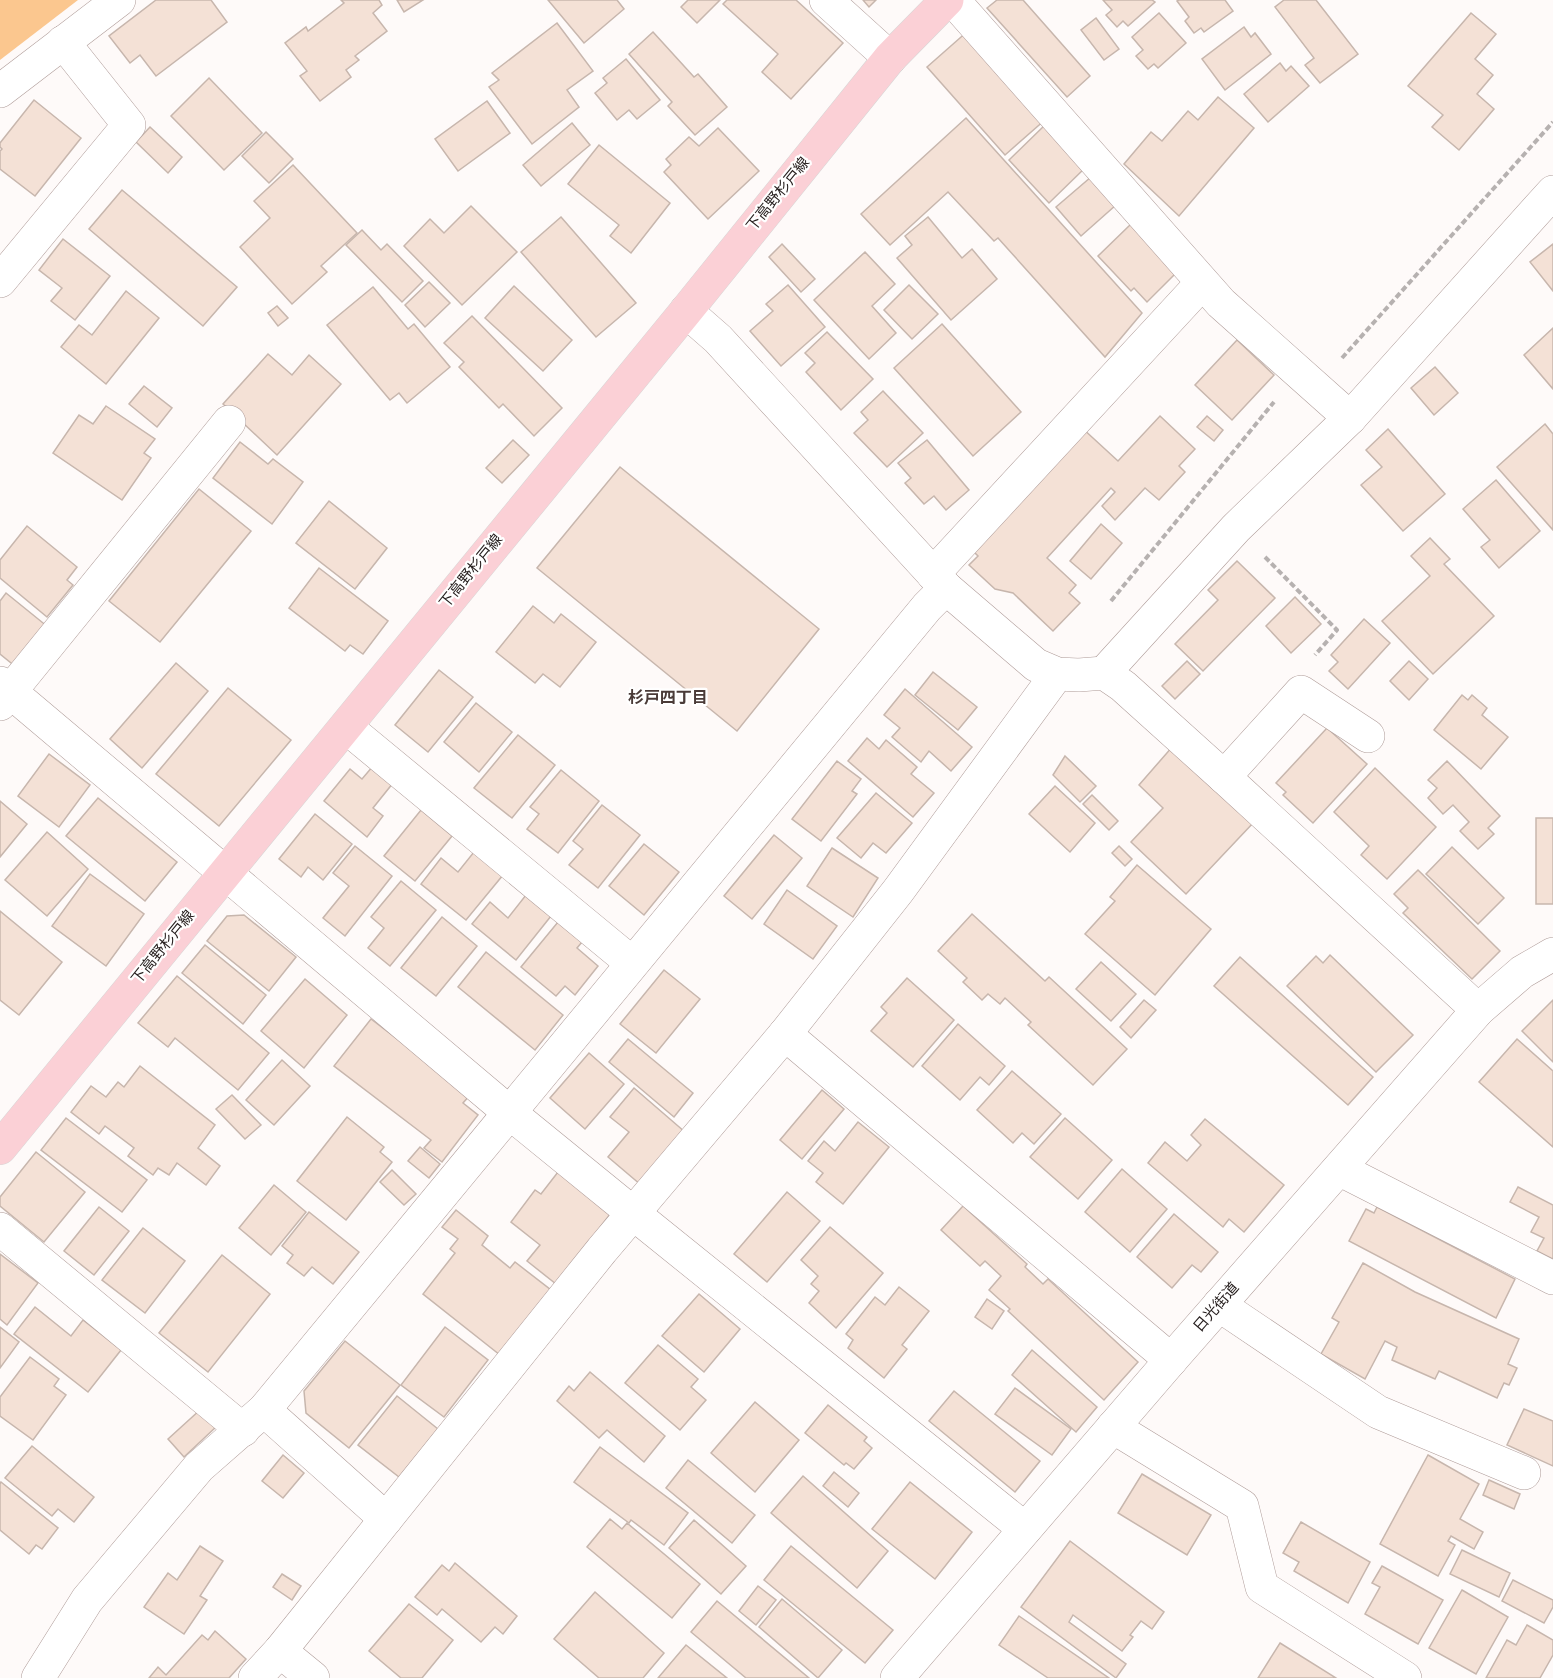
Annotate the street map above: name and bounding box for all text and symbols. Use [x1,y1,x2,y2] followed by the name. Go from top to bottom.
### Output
[743,154,815,236] street label: 下高野杉戸線
[436,531,508,613] street label: 下高野杉戸線
[628,689,708,709] district label: 杉戸四丁目
[128,907,200,989] street label: 下高野杉戸線
[1190,1279,1244,1337] street label: 日光街道

